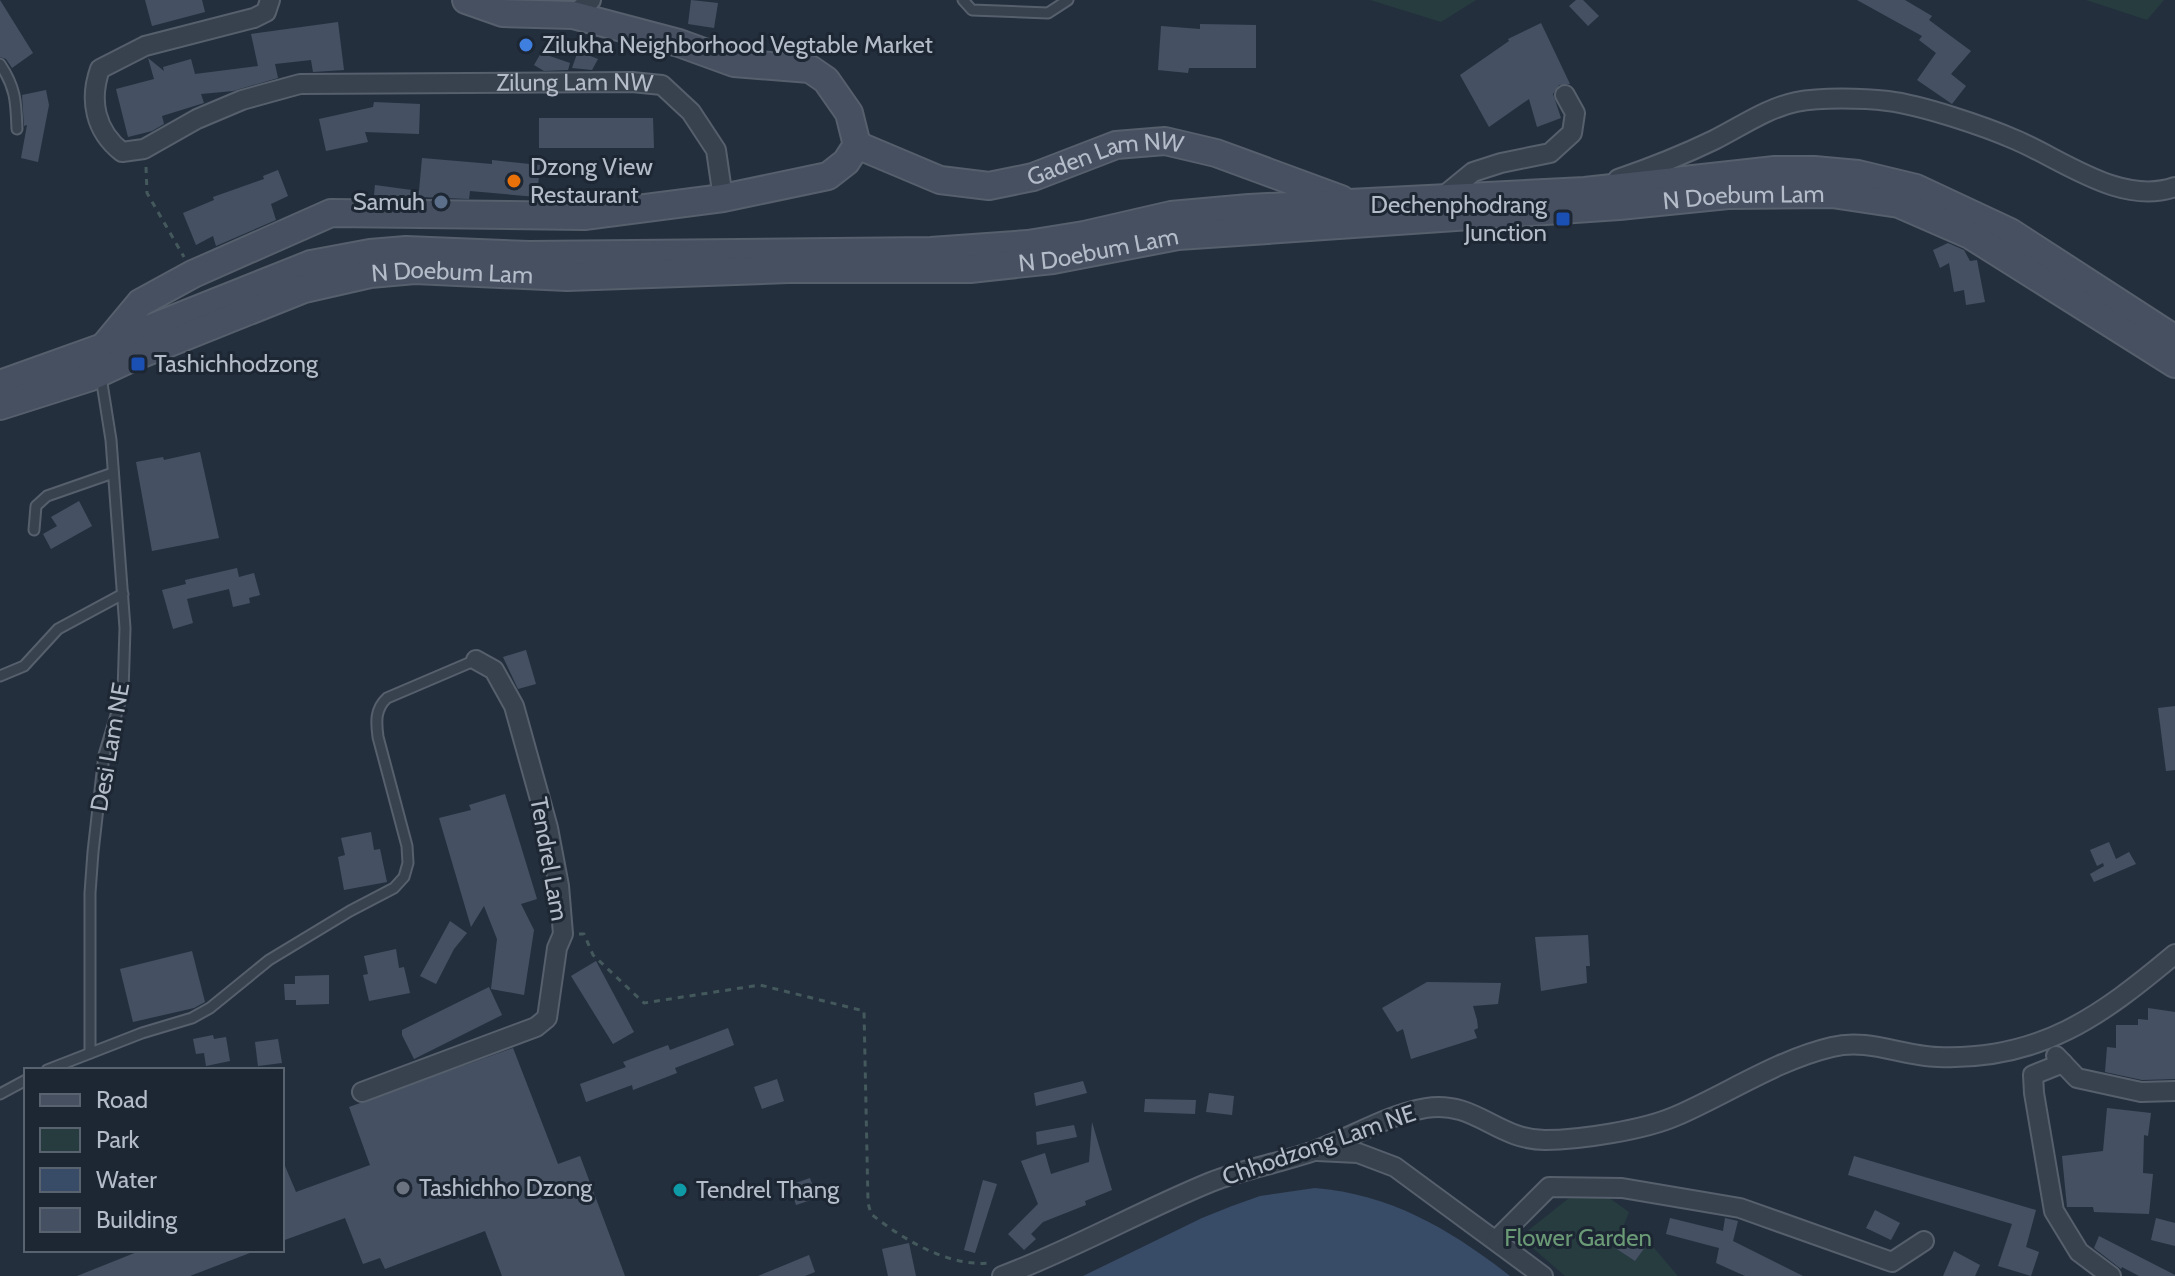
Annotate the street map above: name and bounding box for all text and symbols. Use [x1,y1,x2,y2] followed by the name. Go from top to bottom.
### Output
[542,30,933,59] place label: Zilukha Neighborhood Vegtable Market
[517,36,535,54] marker: Zilukha Neighborhood Vegtable Market
[496,67,655,98] street label: Zilung Lam NW
[1023,125,1187,192] street label: Gaden Lam NW
[530,152,653,209] place label: Dzong View Restaurant
[505,172,523,190] marker: Dzong View Restaurant
[1661,179,1825,216] street label: N Doebum Lam
[353,187,425,216] place label: Samuh
[1371,190,1548,247] place label: Dechenphodrang Junction
[432,193,450,211] marker: Samuh
[1554,210,1572,228] marker: Dechenphodrang Junction
[1017,221,1181,278] street label: N Doebum Lam
[370,255,534,289] street label: N Doebum Lam
[154,349,319,378] place label: Tashichhodzong
[129,355,147,373] marker: Tashichhodzong
[84,680,135,814] street label: Desi Lam NE
[524,795,575,923] street label: Tendrel Lam
[24,1068,284,1252] legend
[96,1085,148,1114] text: Road
[1218,1098,1419,1191] street label: Chhodzong Lam NE
[96,1125,139,1154] text: Park
[96,1165,157,1194] text: Water
[419,1173,593,1202] place label: Tashichho Dzong
[696,1175,840,1204] place label: Tendrel Thang
[394,1179,412,1197] marker: Tashichho Dzong
[671,1181,689,1199] marker: Tendrel Thang
[96,1205,178,1234] text: Building
[1504,1223,1652,1252] park label: Flower Garden

